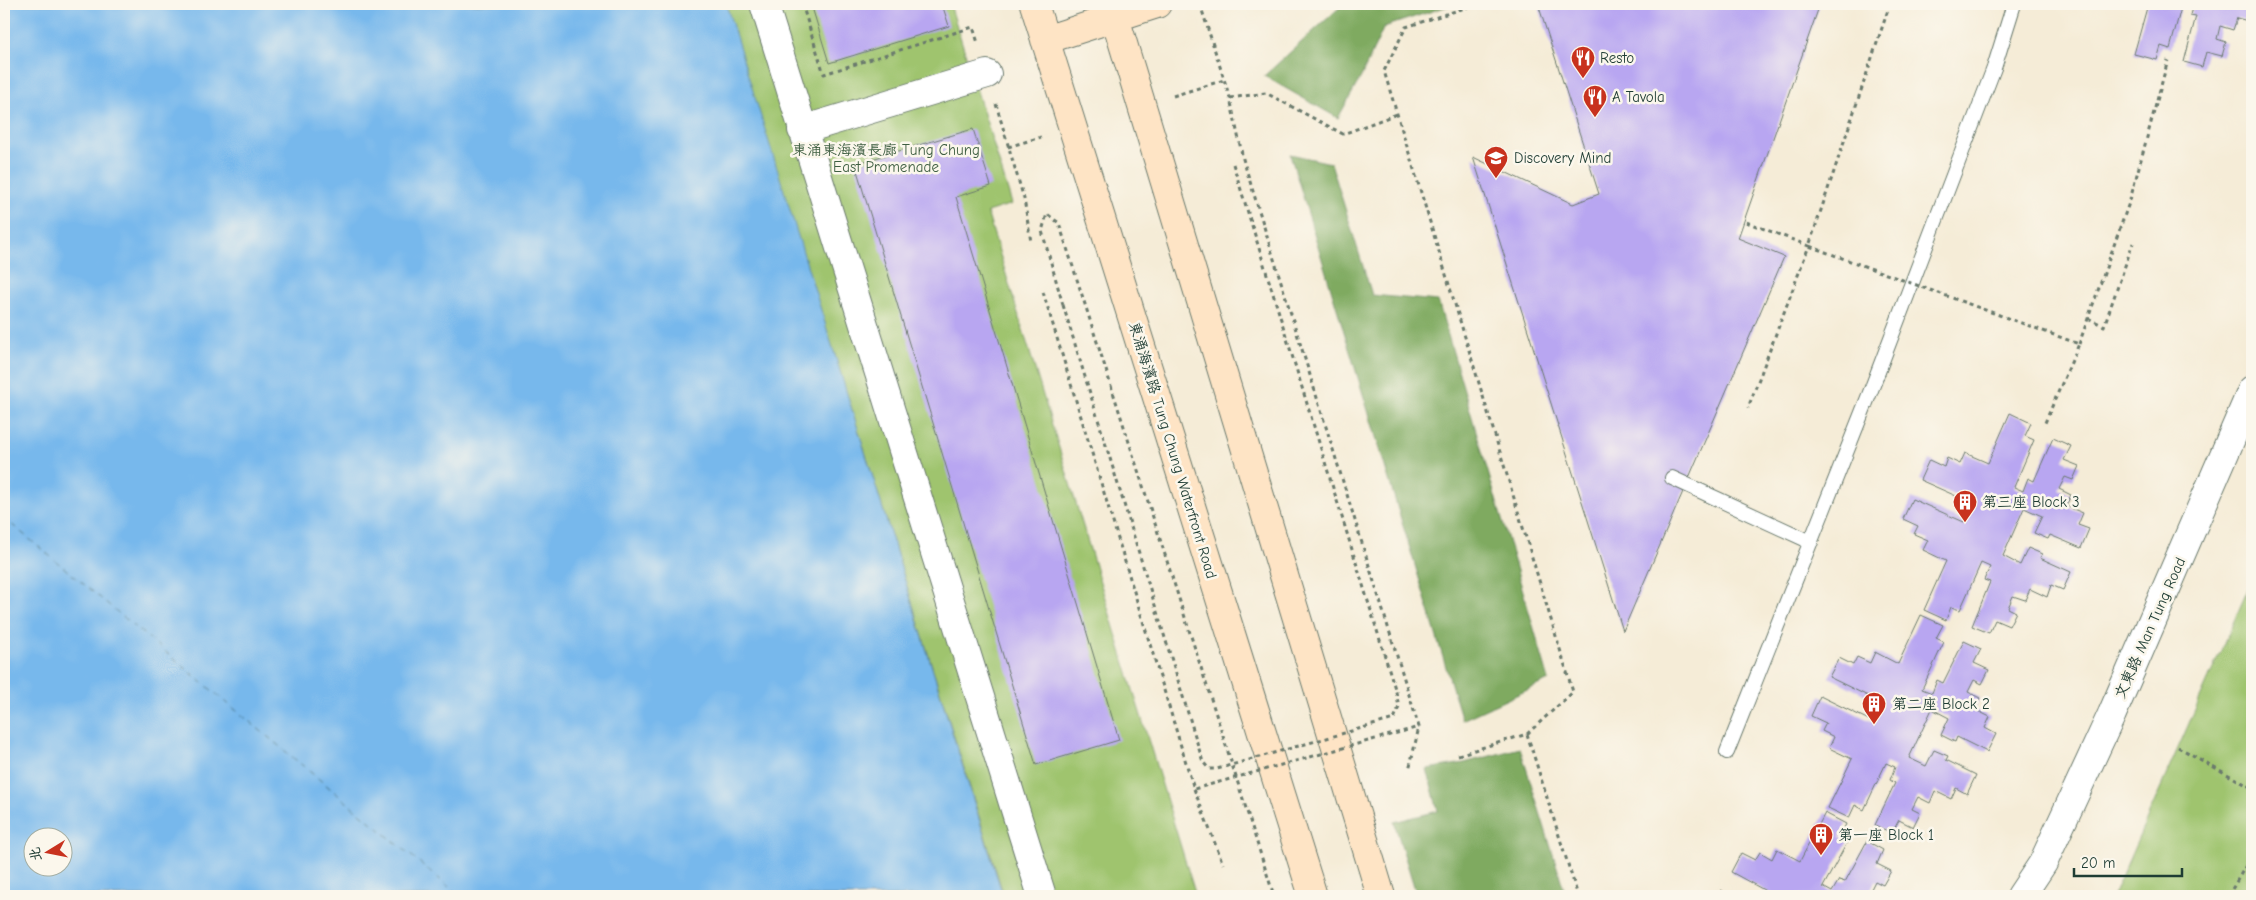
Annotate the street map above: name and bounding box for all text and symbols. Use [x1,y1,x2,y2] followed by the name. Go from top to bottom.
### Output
[1570,45,1596,79] restaurant icon: Resto
[1600,49,1634,67] place label: Resto
[1582,84,1608,118] restaurant icon: A Tavola
[1612,88,1665,106] place label: A Tavola
[792,141,980,176] park label: 東涌東海濱長廊 Tung Chung East Promenade
[1483,145,1509,179] school or university icon: Discovery Mind
[1514,149,1611,167] place label: Discovery Mind
[1125,319,1221,581] street label: 東涌海濱路 Tung Chung Waterfront Road
[1952,489,1978,523] building icon: 第三座 Block 3
[1982,493,2080,511] place label: 第三座 Block 3
[2111,555,2189,701] street label: 文東路 Man Tung Road
[1861,691,1887,725] building icon: 第二座 Block 2
[1892,695,1990,713] place label: 第二座 Block 2
[1808,822,1834,856] building icon: 第一座 Block 1
[1838,826,1934,844] place label: 第一座 Block 1
[22,828,72,878] north arrow
[2074,845,2181,877] scale bar
[26,846,45,863] text: 北
[2081,854,2115,872] text: 20 m

